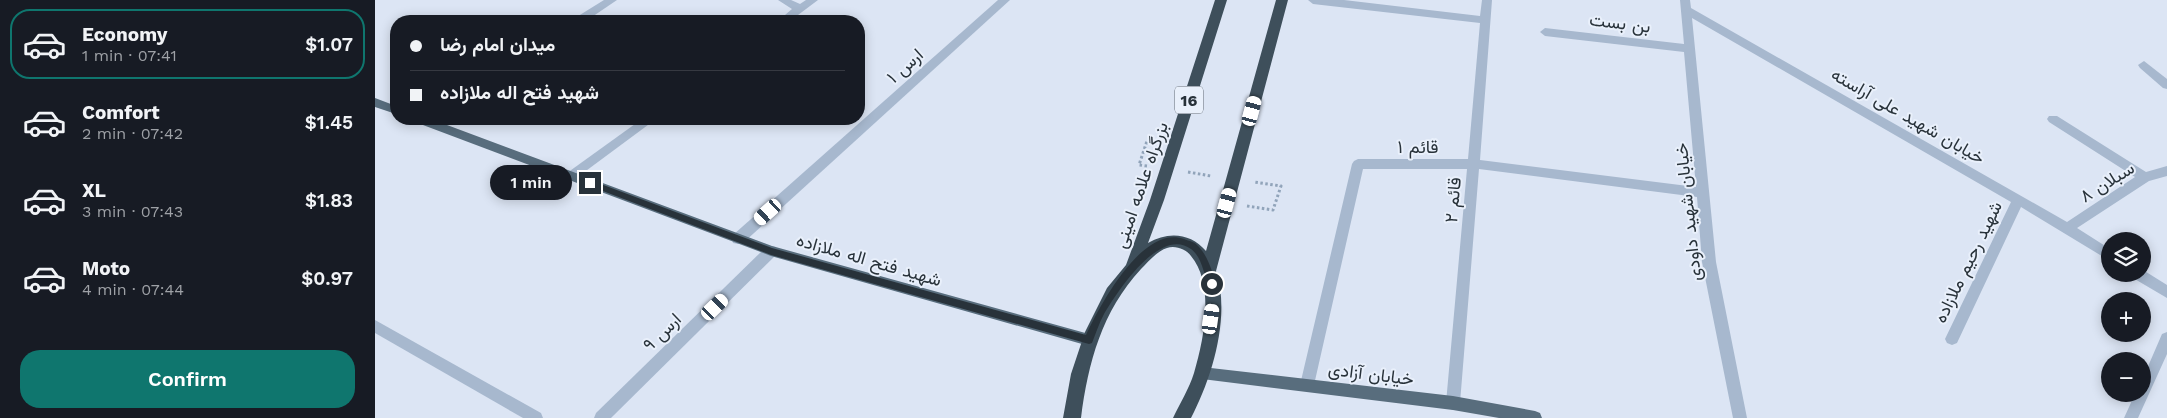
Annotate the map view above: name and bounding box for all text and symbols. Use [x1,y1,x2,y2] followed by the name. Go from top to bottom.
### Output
[1588,8,1652,38] street label: بن بست
[22,22,67,67] icon: car
[82,23,167,46] text: Economy
[305,33,353,56] text: $1.07
[440,33,555,56] text: میدان امام رضا
[882,44,928,88] street label: ارس ۱
[82,46,177,65] text: 1 min · 07:41
[1827,63,1989,169] street label: خیابان شهید علی آراسته
[440,81,599,104] text: شهید فتح اله ملازاده
[1175,86,1203,114] road number: 16
[1240,95,1263,127] car
[22,100,67,145] icon: car
[82,101,160,124] text: Comfort
[305,111,353,134] text: $1.45
[1109,119,1173,251] street label: بزرگراه علامه امینی
[82,124,183,143] text: 2 min · 07:42
[1397,136,1439,159] street label: قائم ۱
[1670,142,1706,282] street label: خیابان شهید داودی
[2076,157,2138,206] street label: سبلان ۸
[490,166,573,200] callout: 1 min
[579,172,601,194] route end
[510,173,552,192] text: 1 min
[1440,176,1467,224] street label: قائم ۲
[22,178,67,223] icon: car
[82,179,106,202] text: XL
[1215,187,1238,219] car
[305,189,353,212] text: $1.83
[751,196,784,228] car
[1929,197,2008,327] street label: شهید رحیم ملازاده
[82,202,183,221] text: 3 min · 07:43
[794,229,944,292] street label: شهید فتح اله ملازاده
[2101,232,2151,402] map controls
[2101,232,2151,282] button: layers
[22,256,67,301] icon: car
[82,257,130,280] text: Moto
[301,267,353,290] text: $0.97
[1201,273,1223,295] route start
[82,280,184,299] text: 4 min · 07:44
[699,291,731,323] car
[2101,292,2151,342] button: +
[1201,303,1220,335] car
[638,308,686,356] street label: ارس ۹
[20,350,355,408] button: Confirm
[2101,352,2151,402] button: −
[1327,358,1415,390] street label: خیابان آزادی

